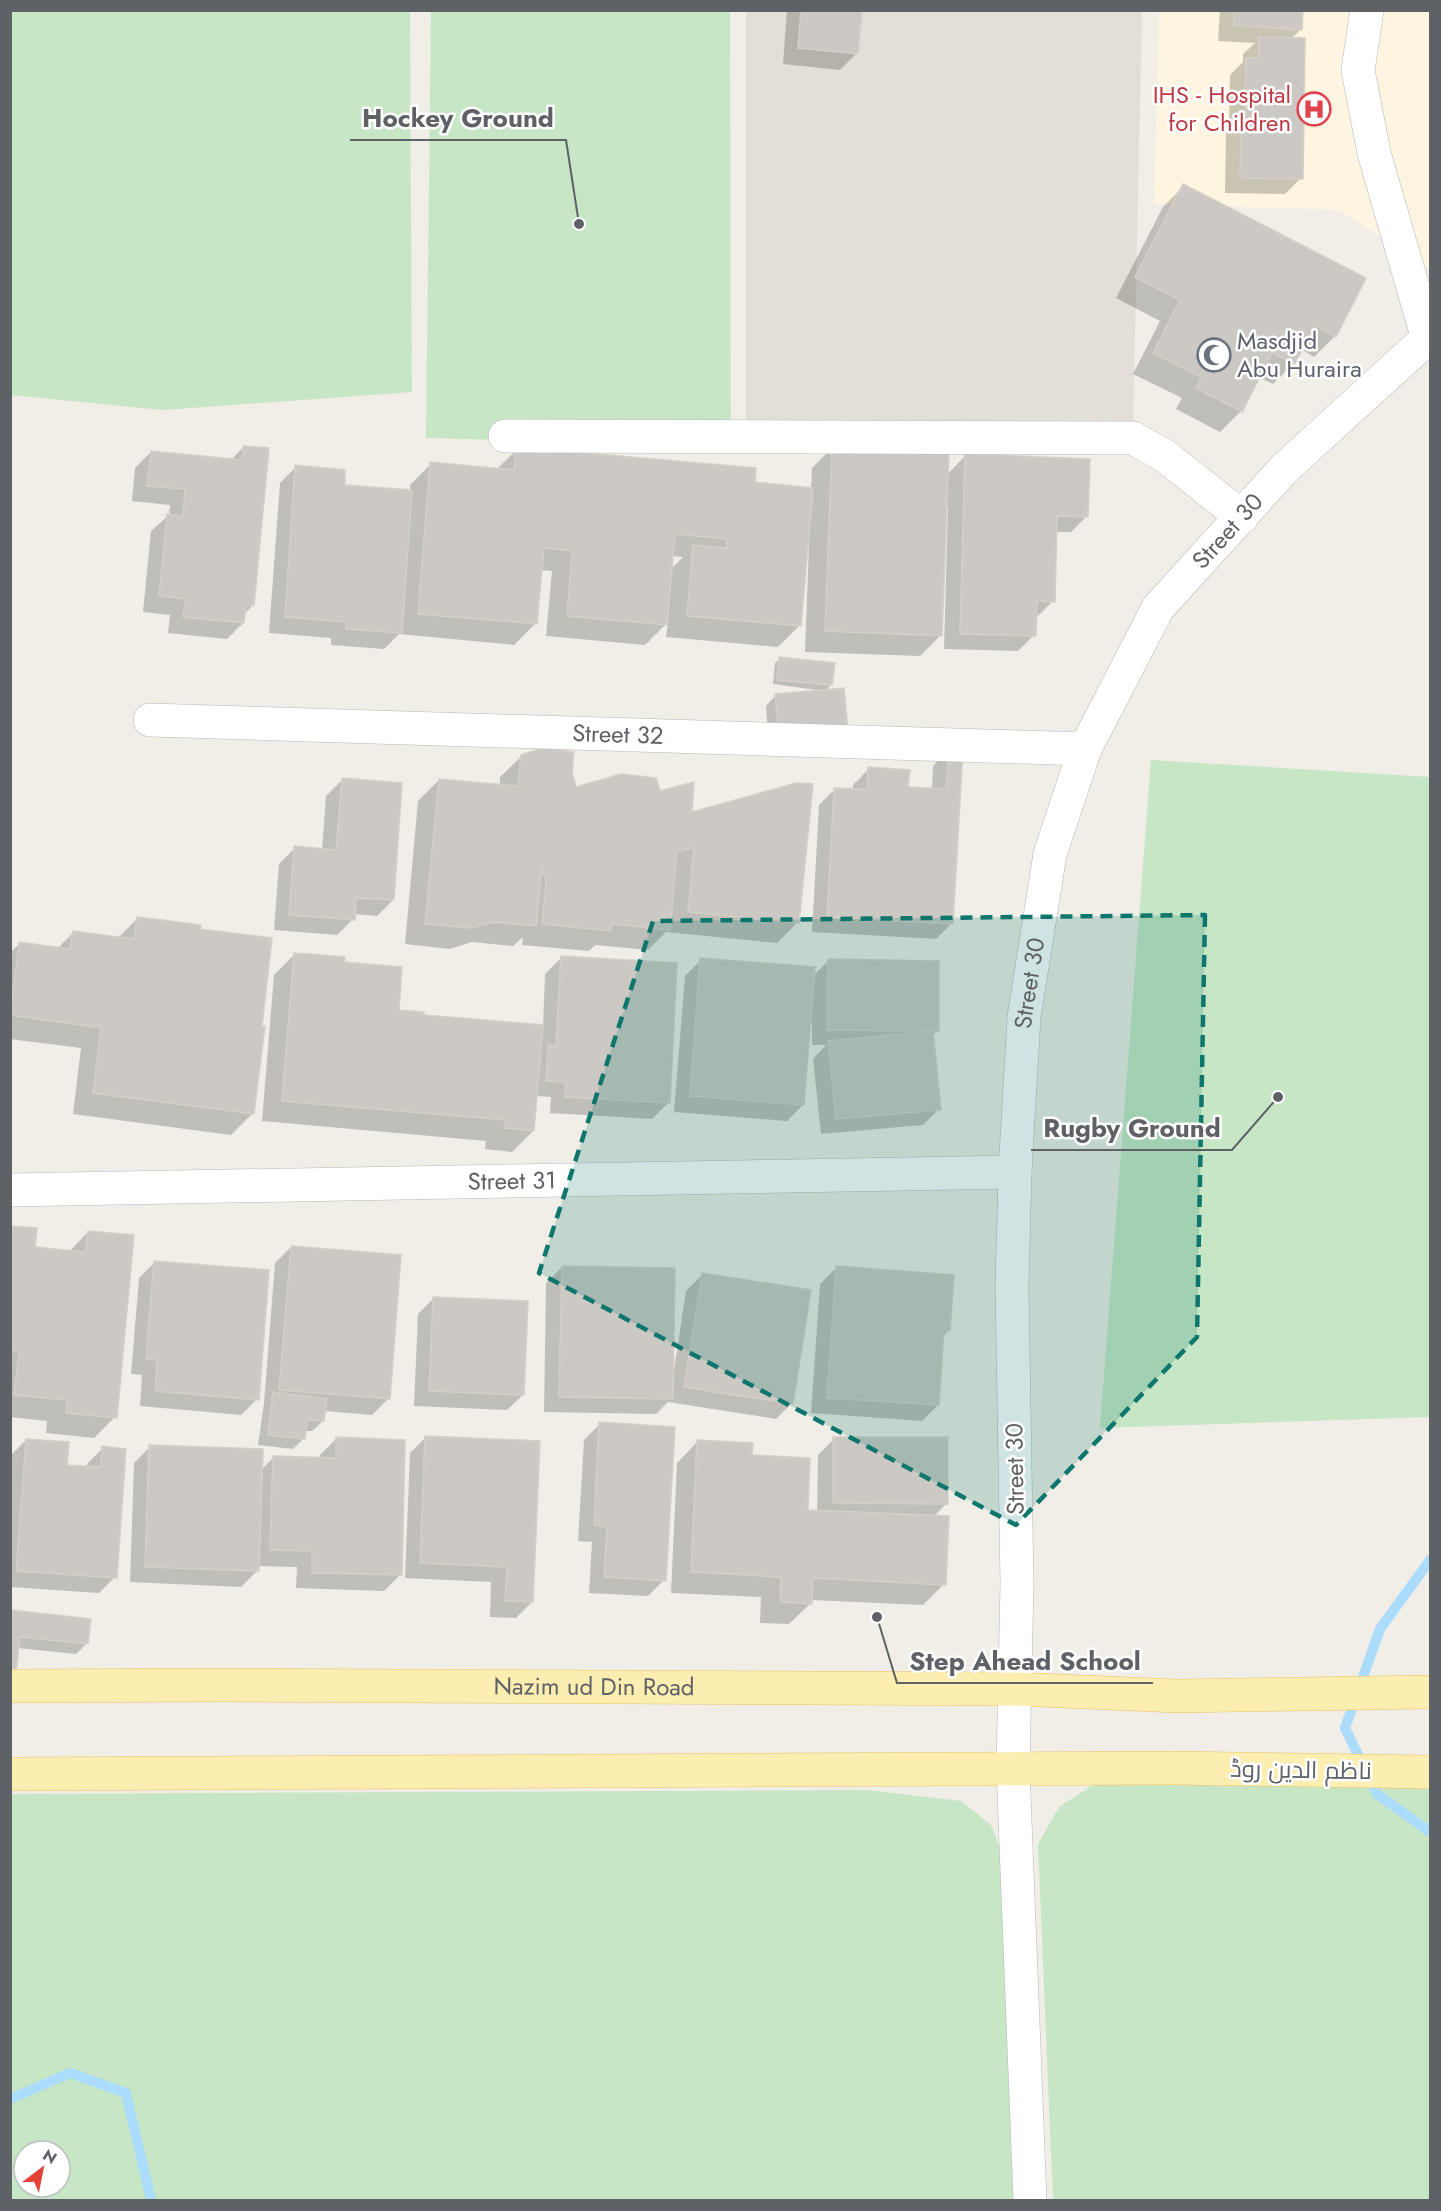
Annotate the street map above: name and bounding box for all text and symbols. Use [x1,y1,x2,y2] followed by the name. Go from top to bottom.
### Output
[1153,77,1291,140] place label: IHS - Hospital for Children
[1296,91,1332,127] hospital icon: IHS - Hospital for Children
[350,96,566,140] callout: Hockey Ground
[362,99,554,137] text: Hockey Ground
[1237,323,1362,386] place label: Masdjid Abu Huraira
[1196,337,1232,373] mosque icon: Masdjid Abu Huraira
[1183,485,1271,577] street label: Street 30
[572,715,664,753] street label: Street 32
[1005,935,1053,1030] street label: Street 30
[1031,1106,1232,1150] callout: Rugby Ground
[1043,1109,1221,1147] text: Rugby Ground
[467,1162,556,1199] street label: Street 31
[996,1423,1033,1515] street label: Street 30
[897,1639,1153,1683] callout: Step Ahead School
[909,1642,1141,1680] text: Step Ahead School
[493,1668,695,1704] street label: Nazim ud Din Road
[1230,1751,1372,1788] street label: ناظم الدین روڈ
[12,2139,72,2199] north arrow
[38,2144,61,2170] text: N

